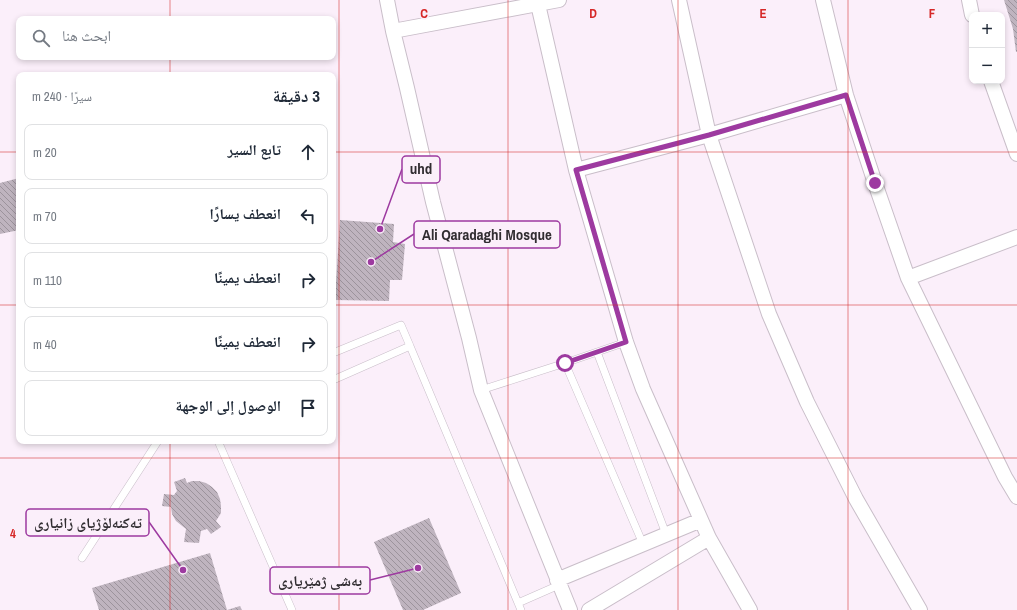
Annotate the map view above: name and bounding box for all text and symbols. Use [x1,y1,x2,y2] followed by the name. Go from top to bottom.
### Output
[420,5,428,22] text: C
[589,5,597,22] text: D
[759,5,767,22] text: E
[929,5,936,22] text: F
[969,12,1005,84] map controls
[969,12,1005,48] button: +
[16,16,336,60] search box
[62,25,111,46] text: ابحث هنا
[30,27,52,49] icon: search
[969,48,1005,84] button: −
[273,84,320,107] text: 3 دقيقة
[32,88,92,105] text: سيرًا · 240 m
[228,139,281,160] text: تابع السير
[297,141,319,163] icon: ahead
[33,144,57,161] text: 20 m
[402,156,440,183] callout: uhd
[410,158,432,179] text: uhd
[866,174,884,192] route end
[210,203,281,224] text: انعطف يسارًا
[297,205,319,227] icon: left
[33,208,57,225] text: 70 m
[414,221,560,248] callout: Ali Qaradaghi Mosque
[422,224,552,245] text: Ali Qaradaghi Mosque
[214,267,281,288] text: انعطف يمينًا
[297,269,319,291] icon: right
[33,272,62,289] text: 110 m
[214,331,281,352] text: انعطف يمينًا
[297,333,319,355] icon: right
[33,336,57,353] text: 40 m
[556,354,574,372] route start
[176,395,281,416] text: الوصول إلى الوجهة
[297,397,319,419] icon: arrive
[26,509,149,536] callout: ته‌کنه‌لۆژیای زانیاری
[34,512,142,533] text: ته‌کنه‌لۆژیای زانیاری
[10,525,16,542] text: 4
[270,567,370,594] callout: بەشی ژمێریاری
[278,570,362,591] text: بەشی ژمێریاری

